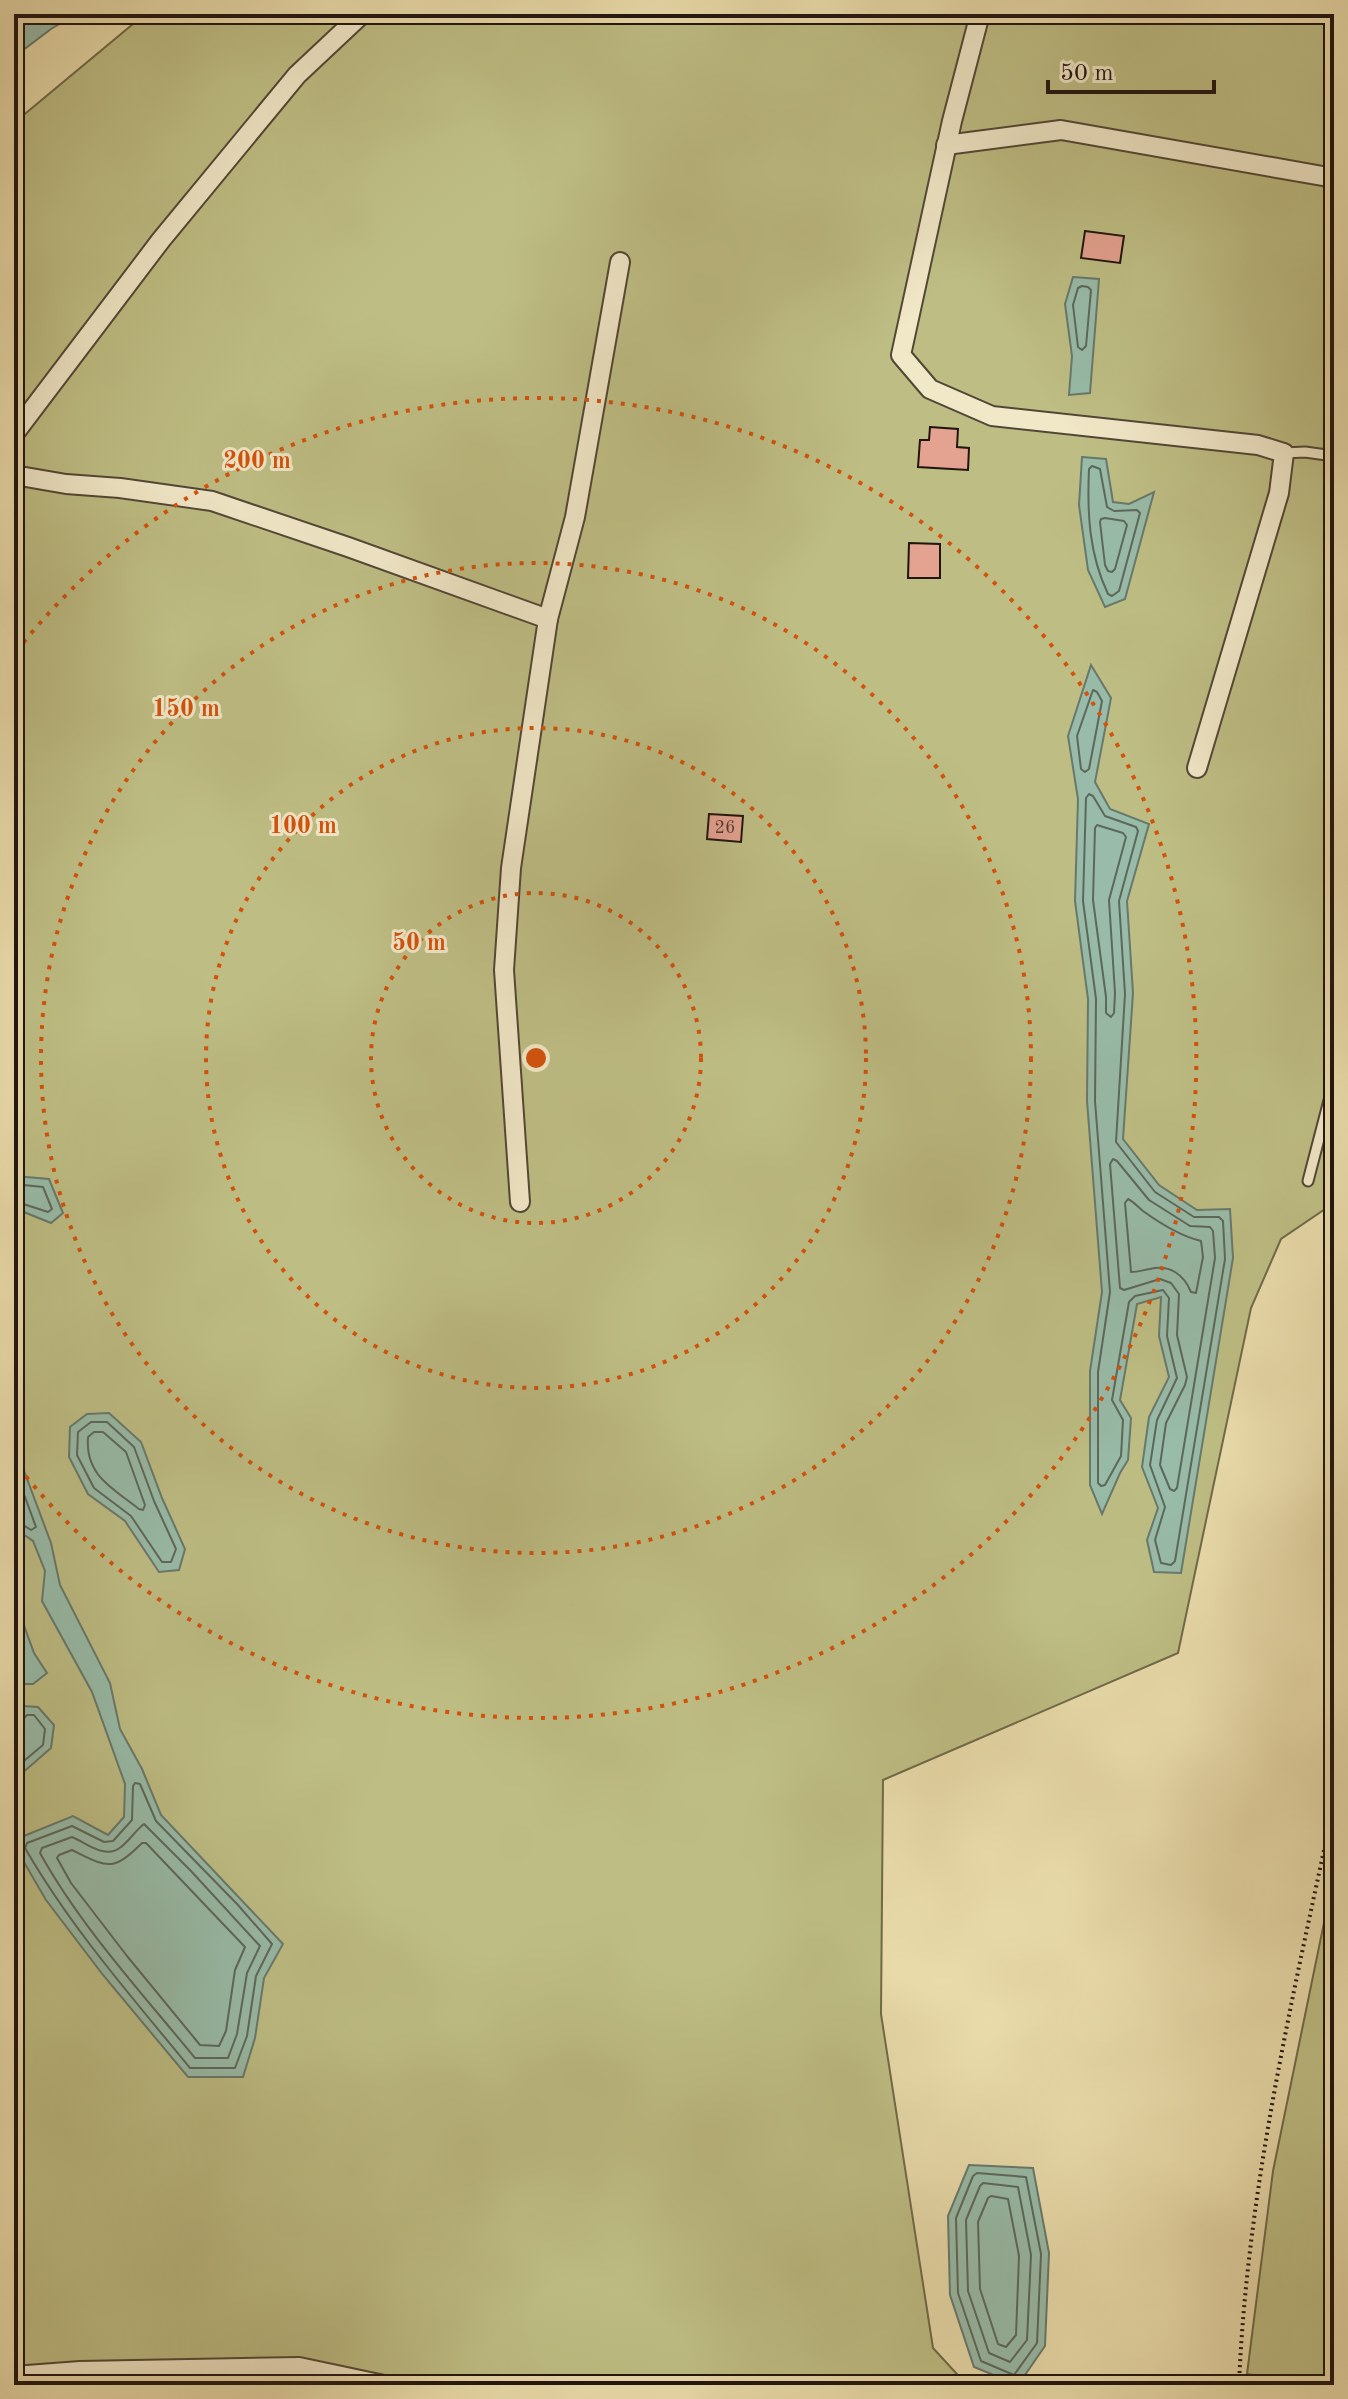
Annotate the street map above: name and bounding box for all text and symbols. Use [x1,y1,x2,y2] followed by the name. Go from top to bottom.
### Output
[1048,44,1214,94] scale bar
[1060,62,1114,86] text: 50 m
[223,450,291,474] text: 200 m
[152,697,220,722] text: 150 m
[269,815,337,839] text: 100 m
[715,819,735,837] house number: 26
[392,931,446,956] text: 50 m
[522,1044,550,1072] centre of rings

